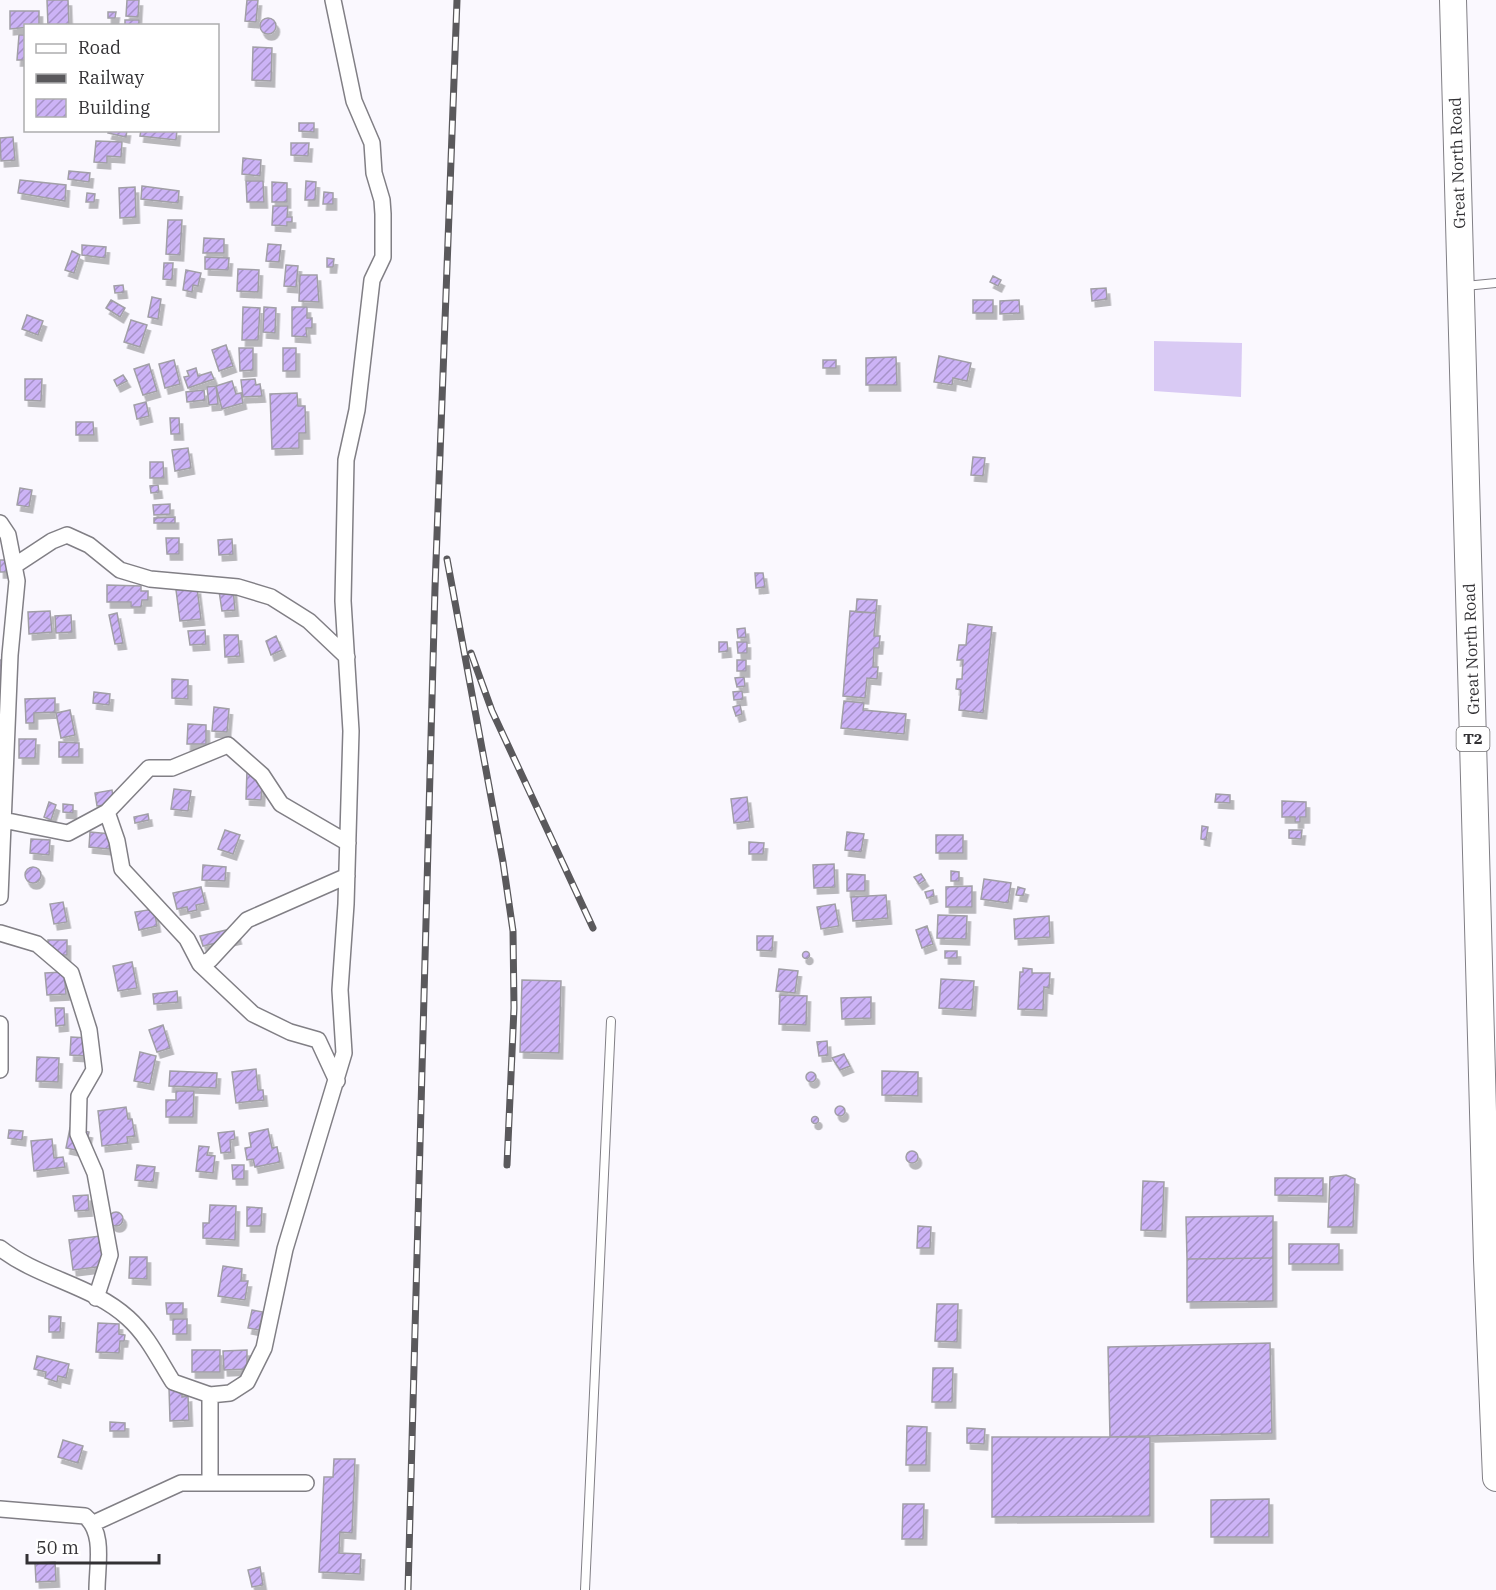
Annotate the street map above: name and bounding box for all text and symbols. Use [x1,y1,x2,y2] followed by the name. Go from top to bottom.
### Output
[24,24,219,132] legend
[78,36,121,59] text: Road
[78,66,144,89] text: Railway
[78,96,150,119] text: Building
[1445,97,1469,229] street label: Great North Road
[1459,583,1483,715] street label: Great North Road
[1456,727,1490,751] road number: T2
[27,1527,159,1565] scale bar
[36,1536,79,1559] text: 50 m

